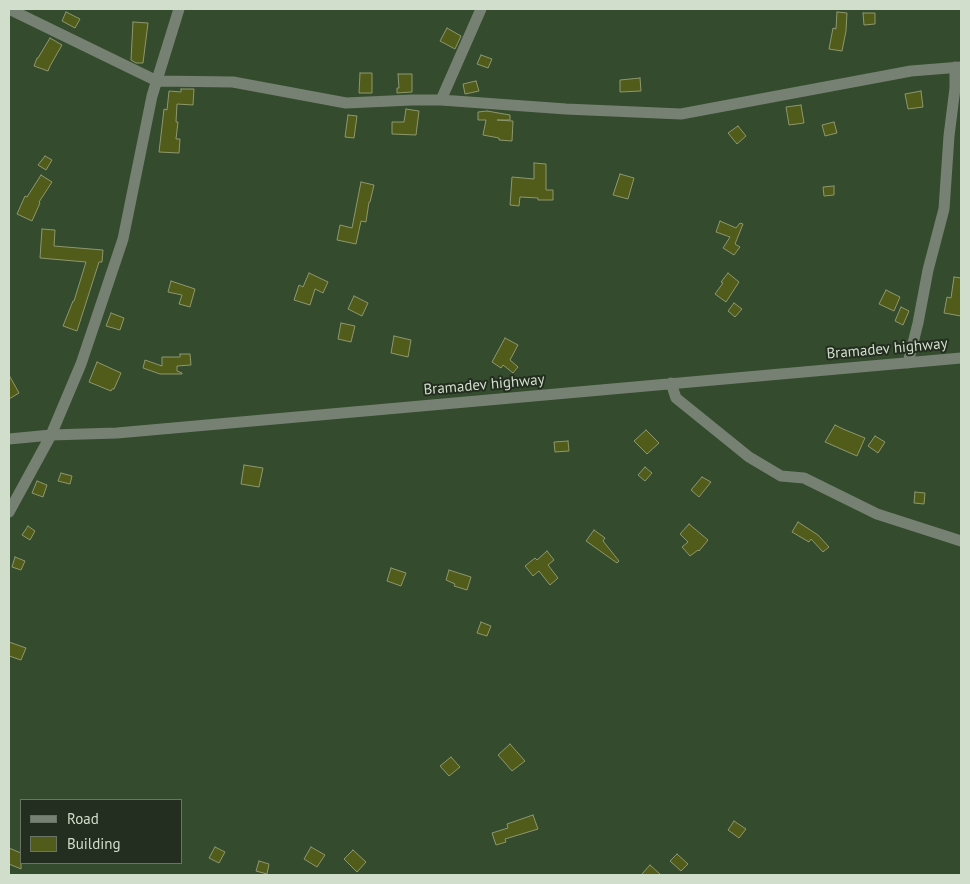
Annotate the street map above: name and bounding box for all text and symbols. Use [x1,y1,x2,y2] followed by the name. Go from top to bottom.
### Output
[826,335,948,363] street label: Bramadev highway
[423,371,545,399] street label: Bramadev highway
[20,799,182,864] legend
[67,809,99,828] text: Road
[67,834,121,853] text: Building

